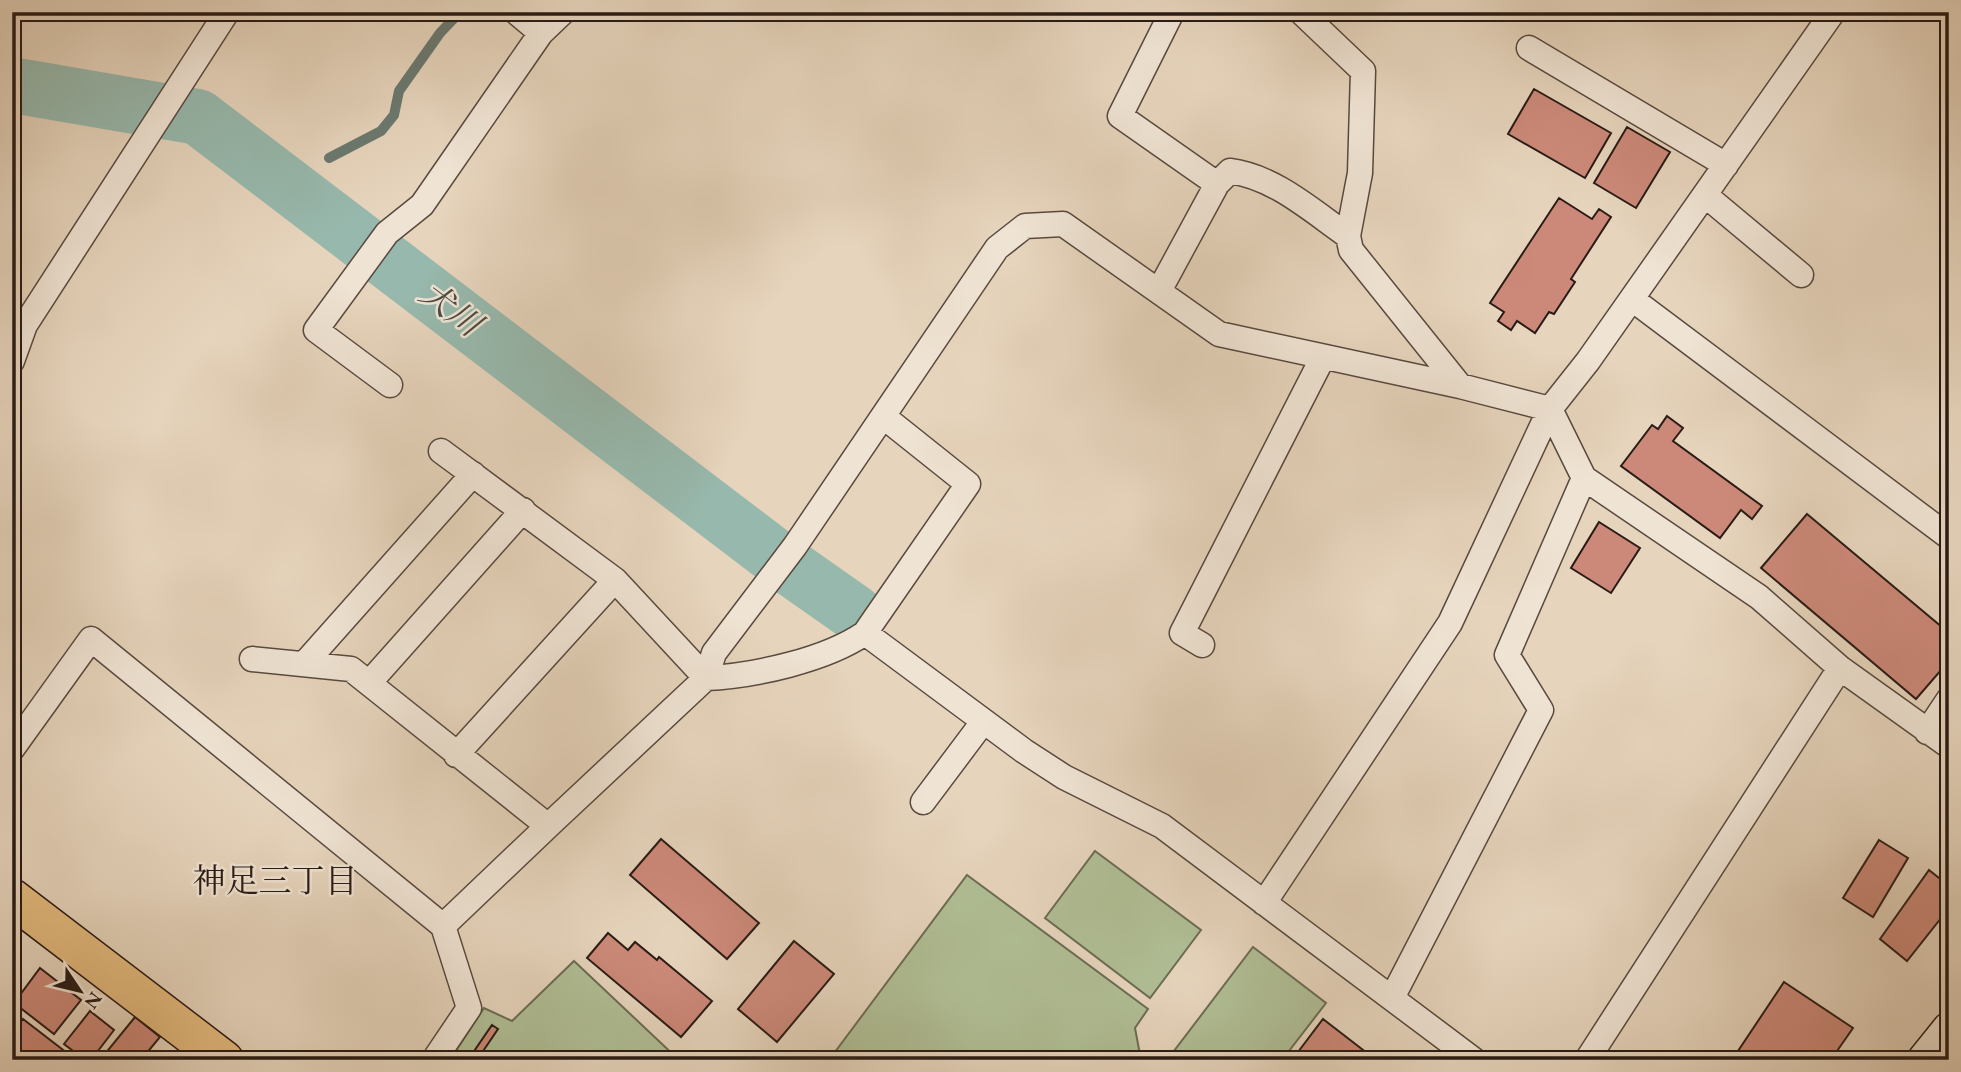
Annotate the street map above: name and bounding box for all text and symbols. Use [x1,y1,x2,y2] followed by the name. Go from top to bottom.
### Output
[411,271,492,347] water label: 犬川
[193,859,358,902] district label: 神足三丁目
[46,956,116,1026] north arrow
[79,987,108,1014] text: N

